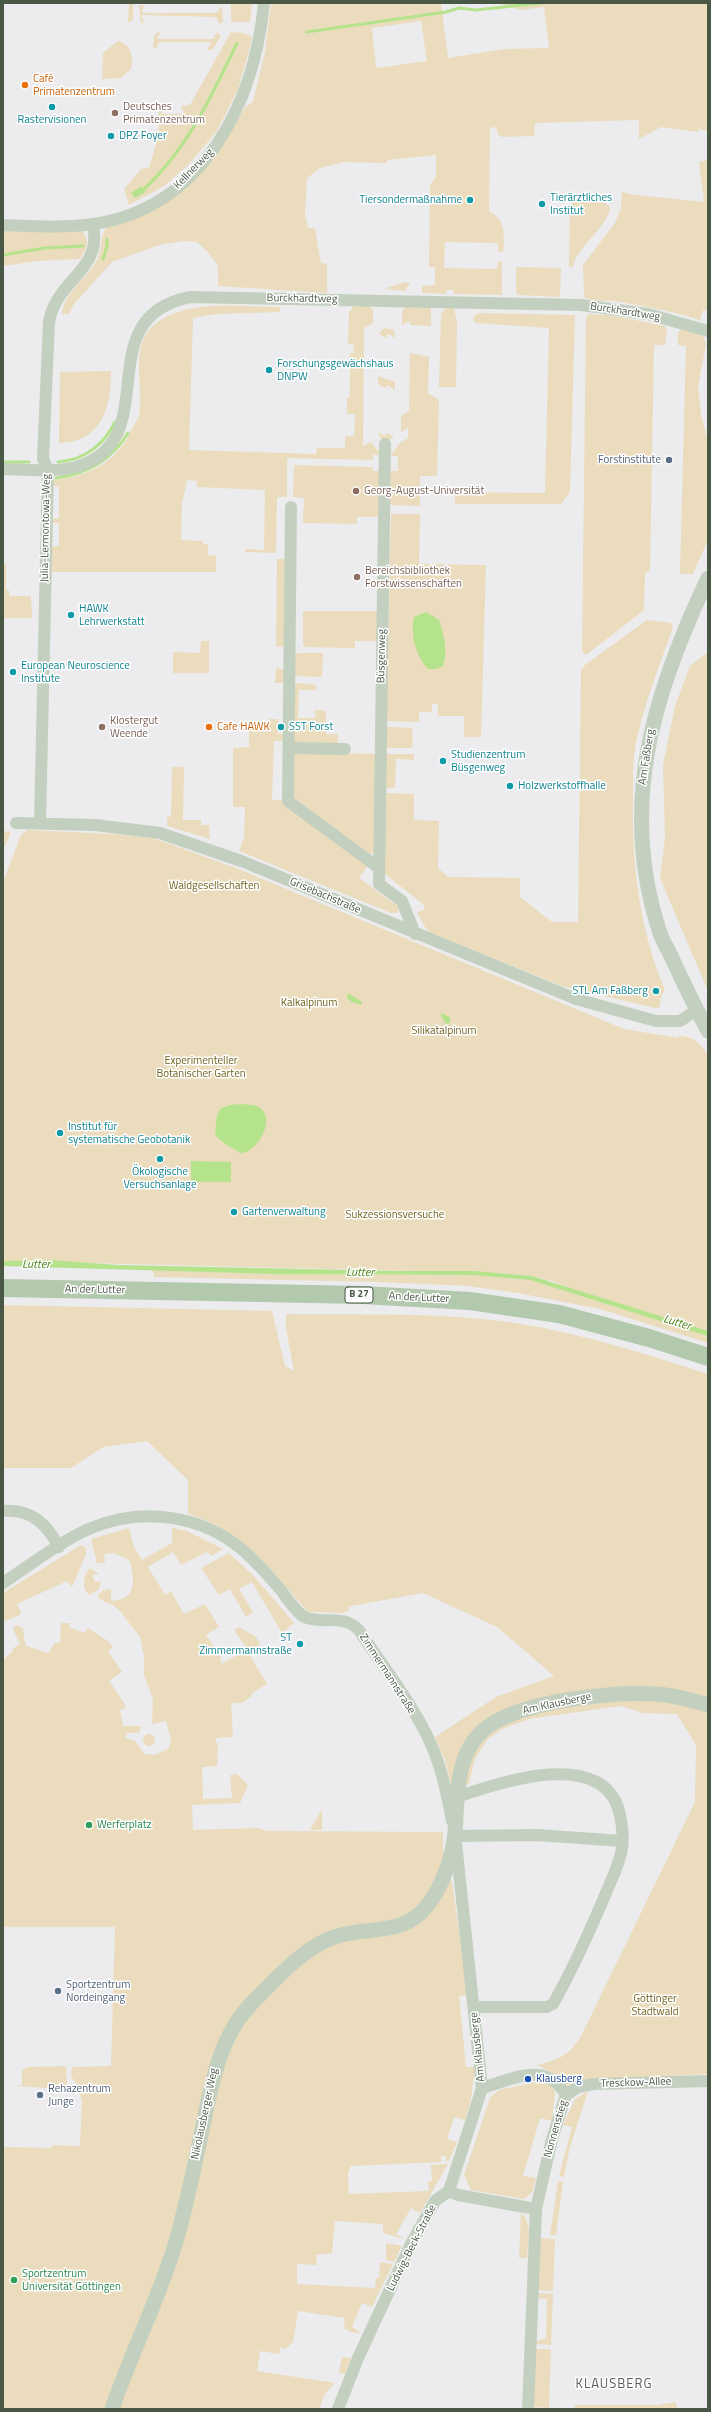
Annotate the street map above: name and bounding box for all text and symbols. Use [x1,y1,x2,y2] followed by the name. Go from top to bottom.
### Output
[33,72,115,98] place label: Café Primatenzentrum
[20,80,30,90] marker: Café Primatenzentrum
[123,100,205,126] place label: Deutsches Primatenzentrum
[47,102,57,112] marker: Rastervisionen
[110,108,120,118] marker: Deutsches Primatenzentrum
[17,113,87,127] place label: Rastervisionen
[119,129,167,143] place label: DPZ Foyer
[106,131,116,141] marker: DPZ Foyer
[171,146,217,192] street label: Kellnerweg
[550,191,612,217] place label: Tierärztliches Institut
[359,193,462,207] place label: Tiersondermaßnahme
[465,195,475,205] marker: Tiersondermaßnahme
[537,199,547,209] marker: Tierärztliches Institut
[267,292,337,306] street label: Burckhardtweg
[589,300,661,324] street label: Burckhardtweg
[277,357,394,383] place label: Forschungsgewächshaus DNPW
[264,365,274,375] marker: Forschungsgewächshaus DNPW
[598,453,661,467] place label: Forstinstitute
[664,455,674,465] marker: Forstinstitute
[38,474,54,582] street label: Julia-Lermontowa-Weg
[364,484,484,498] place label: Georg-August-Universität
[351,486,361,496] marker: Georg-August-Universität
[365,564,462,590] place label: Bereichsbibliothek Forstwissenschaften
[352,572,362,582] marker: Bereichsbibliothek Forstwissenschaften
[79,602,145,628] place label: HAWK Lehrwerkstatt
[66,610,76,620] marker: HAWK Lehrwerkstatt
[375,629,389,683] street label: Büsgenweg
[21,659,130,685] place label: European Neuroscience Institute
[8,667,18,677] marker: European Neuroscience Institute
[110,714,158,740] place label: Klostergut Weende
[217,720,270,734] place label: Cafe HAWK
[289,720,333,734] place label: SST Forst
[97,722,107,732] marker: Klostergut Weende
[204,722,214,732] marker: Cafe HAWK
[276,722,286,732] marker: SST Forst
[636,728,658,786] street label: Am Faßberg
[451,748,525,774] place label: Studienzentrum Büsgenweg
[438,756,448,766] marker: Studienzentrum Büsgenweg
[518,779,606,793] place label: Holzwerkstoffhalle
[505,781,515,791] marker: Holzwerkstoffhalle
[288,875,362,917] street label: Grisebachstraße
[169,879,259,893] park label: Waldgesellschaften
[572,984,648,998] place label: STL Am Faßberg
[651,986,661,996] marker: STL Am Faßberg
[281,996,337,1010] park label: Kalkalpinum
[411,1024,477,1038] park label: Silikatalpinum
[156,1054,246,1080] park label: Experimenteller Botanischer Garten
[68,1120,190,1146] place label: Institut für systematische Geobotanik
[55,1128,65,1138] marker: Institut für systematische Geobotanik
[155,1154,165,1164] marker: Ökologische Versuchsanlage
[124,1165,196,1191] place label: Ökologische Versuchsanlage
[242,1205,326,1219] place label: Gartenverwaltung
[229,1207,239,1217] marker: Gartenverwaltung
[346,1208,444,1222] park label: Sukzessionsversuche
[22,1258,50,1272] water label: Lutter
[346,1266,374,1280] water label: Lutter
[65,1283,125,1297] street label: An der Lutter
[345,1287,373,1303] road number: B 27
[388,1290,450,1306] street label: An der Lutter
[661,1312,693,1334] water label: Lutter
[199,1631,292,1657] place label: ST Zimmermannstraße
[356,1632,418,1716] street label: Zimmermannstraße
[295,1639,305,1649] marker: ST Zimmermannstraße
[522,1690,592,1718] street label: Am Klausberge
[97,1818,152,1832] place label: Werferplatz
[84,1820,94,1830] marker: Werferplatz
[66,1978,130,2004] place label: Sportzentrum Nordeingang
[53,1986,63,1996] marker: Sportzentrum Nordeingang
[631,1992,679,2018] park label: Göttinger Stadtwald
[468,2012,488,2082] street label: Am Klausberge
[189,2067,221,2161] street label: Nikolausberger Weg
[536,2072,582,2086] place label: Klausberg
[523,2074,533,2084] marker: Klausberg
[600,2075,672,2091] street label: Tresckow-Allee
[48,2082,111,2108] place label: Rehazentrum Junge
[35,2090,45,2100] marker: Rehazentrum Junge
[542,2099,570,2159] street label: Nonnenstieg
[384,2202,440,2294] street label: Ludwig-Beck-Straße
[22,2267,121,2293] place label: Sportzentrum Universität Göttingen
[9,2275,19,2285] marker: Sportzentrum Universität Göttingen
[576,2377,652,2393] district label: KLAUSBERG

